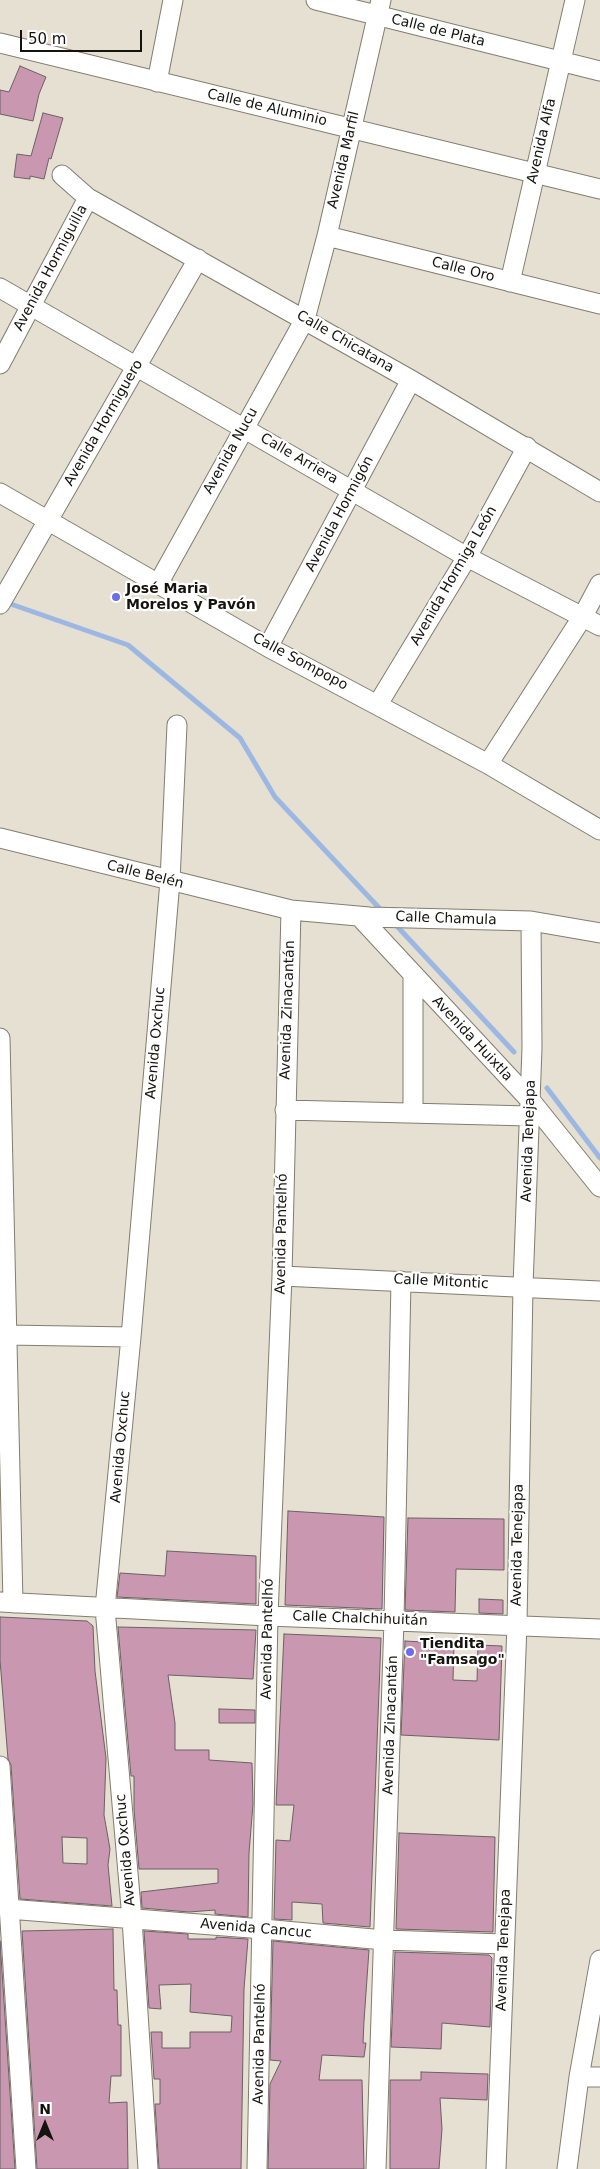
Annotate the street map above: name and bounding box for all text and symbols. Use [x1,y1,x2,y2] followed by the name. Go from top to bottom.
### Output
[389,11,487,51] street label: Calle de Plata
[22,20,145,52] scale bar
[28,30,66,48] text: 50 m
[206,86,328,130] street label: Calle de Aluminio
[524,97,560,185] street label: Avenida Alfa
[325,110,363,210] street label: Avenida Marfil
[11,202,91,334] street label: Avenida Hormiguilla
[430,254,496,286] street label: Calle Oro
[293,307,397,377] street label: Calle Chicatana
[61,357,147,489] street label: Avenida Hormiguero
[200,405,262,497] street label: Avenida Nucu
[257,430,341,488] street label: Calle Arriera
[302,453,378,575] street label: Avenida Hormigón
[407,503,501,649] street label: Avenida Hormiga León
[126,581,256,614] place label: José Maria Morelos y Pavón
[110,591,122,603] marker: José Maria Morelos y Pavón
[250,630,350,694] street label: Calle Sompopo
[105,857,185,893] street label: Calle Belén
[395,909,497,929] street label: Calle Chamula
[277,940,299,1080] street label: Avenida Zinacantán
[143,986,169,1100] street label: Avenida Oxchuc
[428,993,516,1085] street label: Avenida Huixtla
[518,1079,540,1203] street label: Avenida Tenejapa
[273,1173,291,1295] street label: Avenida Pantelhó
[393,1271,489,1293] street label: Calle Mitontic
[108,1390,134,1504] street label: Avenida Oxchuc
[509,1484,527,1606] street label: Avenida Tenejapa
[259,1578,277,1700] street label: Avenida Pantelhó
[292,1608,428,1630] street label: Calle Chalchihuitán
[420,1636,505,1668] place label: Tiendita "Famsago"
[404,1646,416,1658] marker: Tiendita "Famsago"
[380,1655,402,1795] street label: Avenida Zinacantán
[113,1793,139,1907] street label: Avenida Oxchuc
[493,1888,515,2012] street label: Avenida Tenejapa
[200,1916,312,1942] street label: Avenida Cancuc
[251,1983,269,2105] street label: Avenida Pantelhó
[20,2099,70,2149] north arrow
[39,2101,51,2117] text: N

